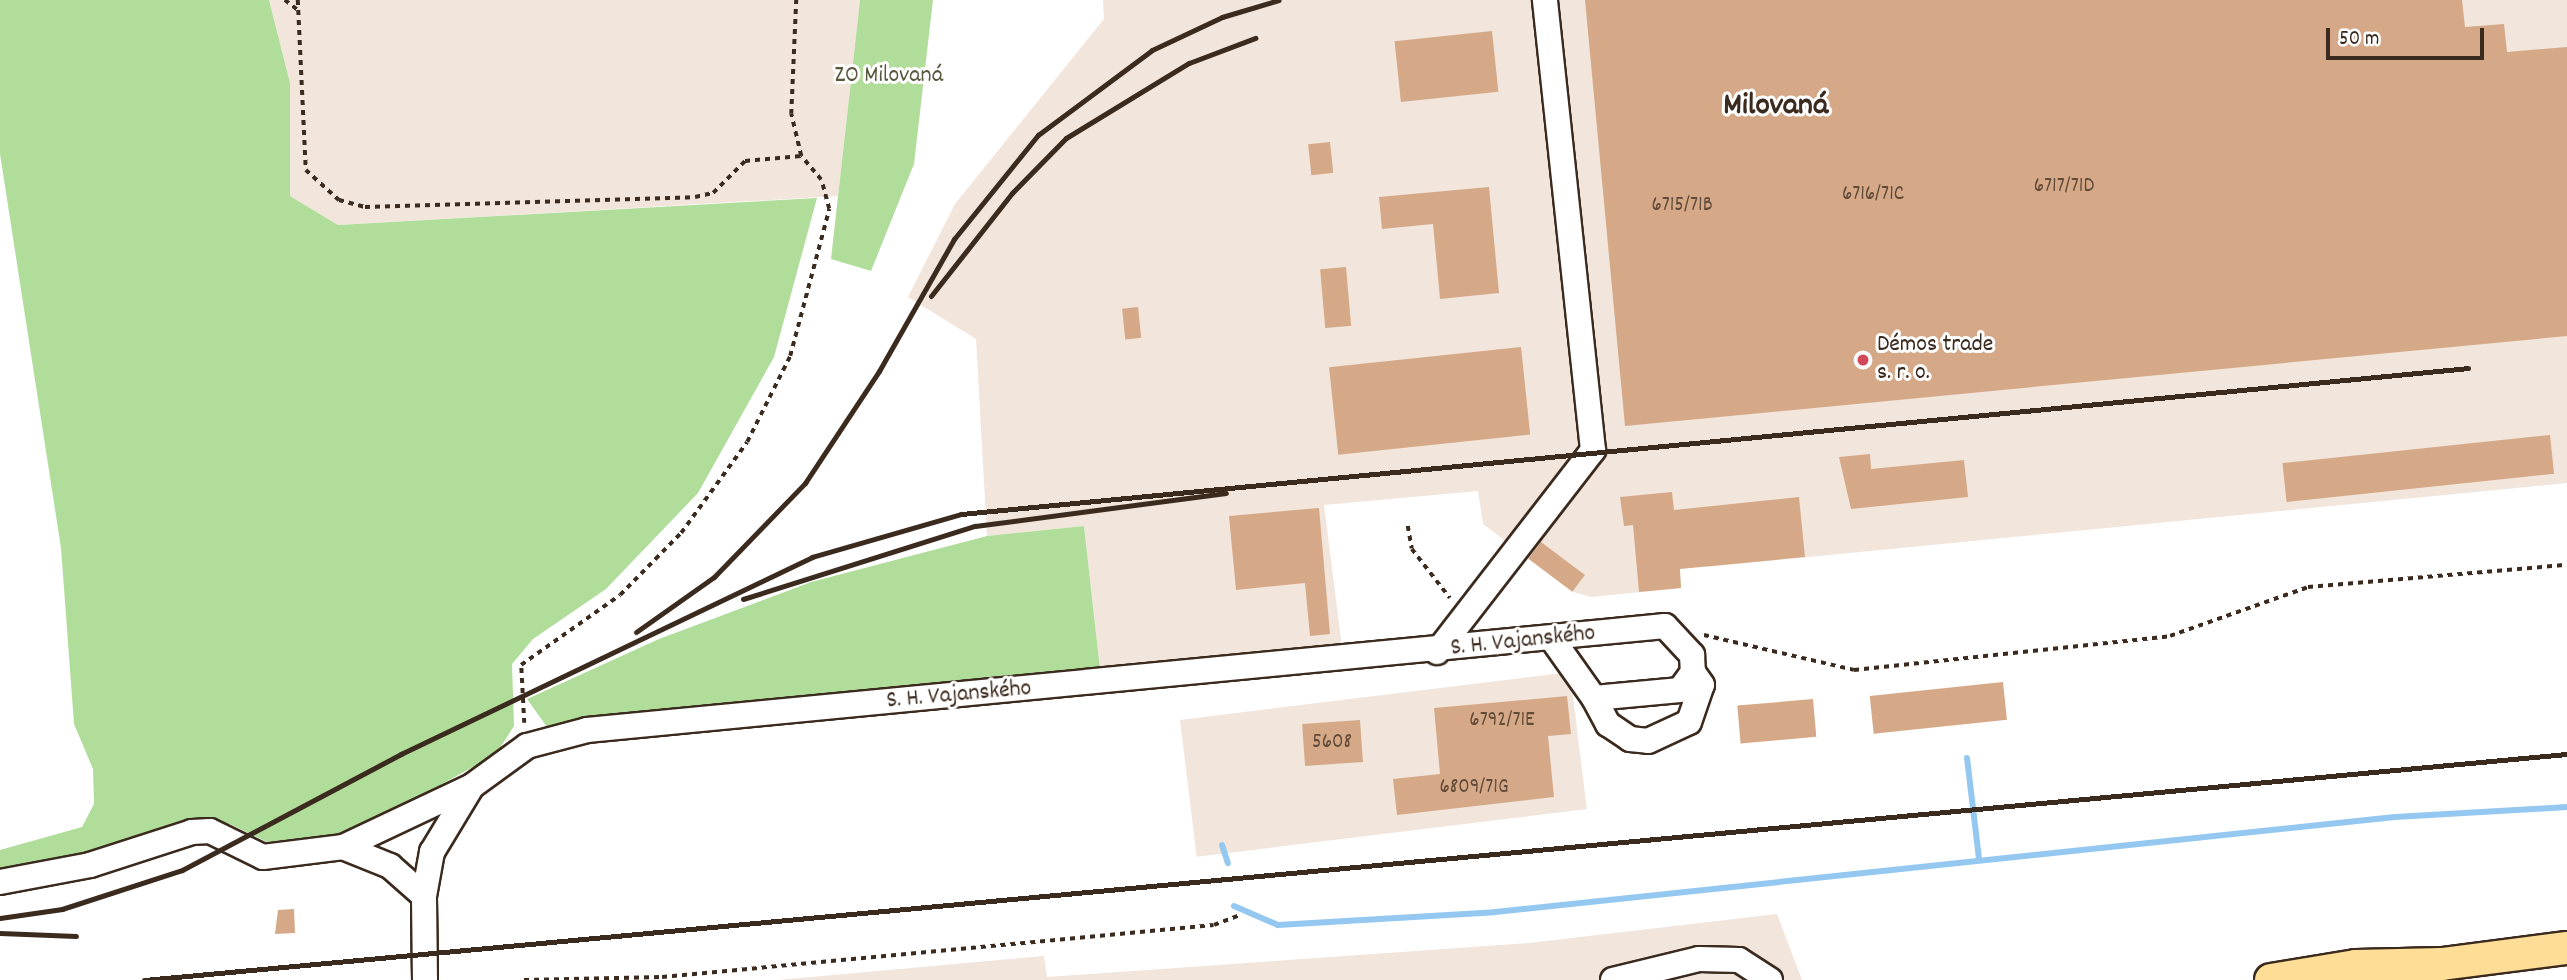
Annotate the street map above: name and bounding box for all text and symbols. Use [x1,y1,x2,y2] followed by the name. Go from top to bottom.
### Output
[2329,14,2486,58] scale bar
[2339,25,2379,55] text: 50 m
[834,63,944,91] park label: ZO Milovaná
[1723,88,1829,126] district label: Milovaná
[2034,174,2094,200] house number: 6717/71D
[1842,182,1904,208] house number: 6716/71C
[1651,193,1713,219] house number: 6715/71B
[1877,332,1993,388] place label: Démos trade s. r. o.
[1855,352,1871,368] marker: Démos trade s. r. o.
[1449,620,1597,664] street label: S. H. Vajanského
[885,675,1033,717] street label: S. H. Vajanského
[1469,708,1535,734] house number: 6792/71E
[1312,730,1352,756] house number: 5608
[1439,775,1509,801] house number: 6809/71G

